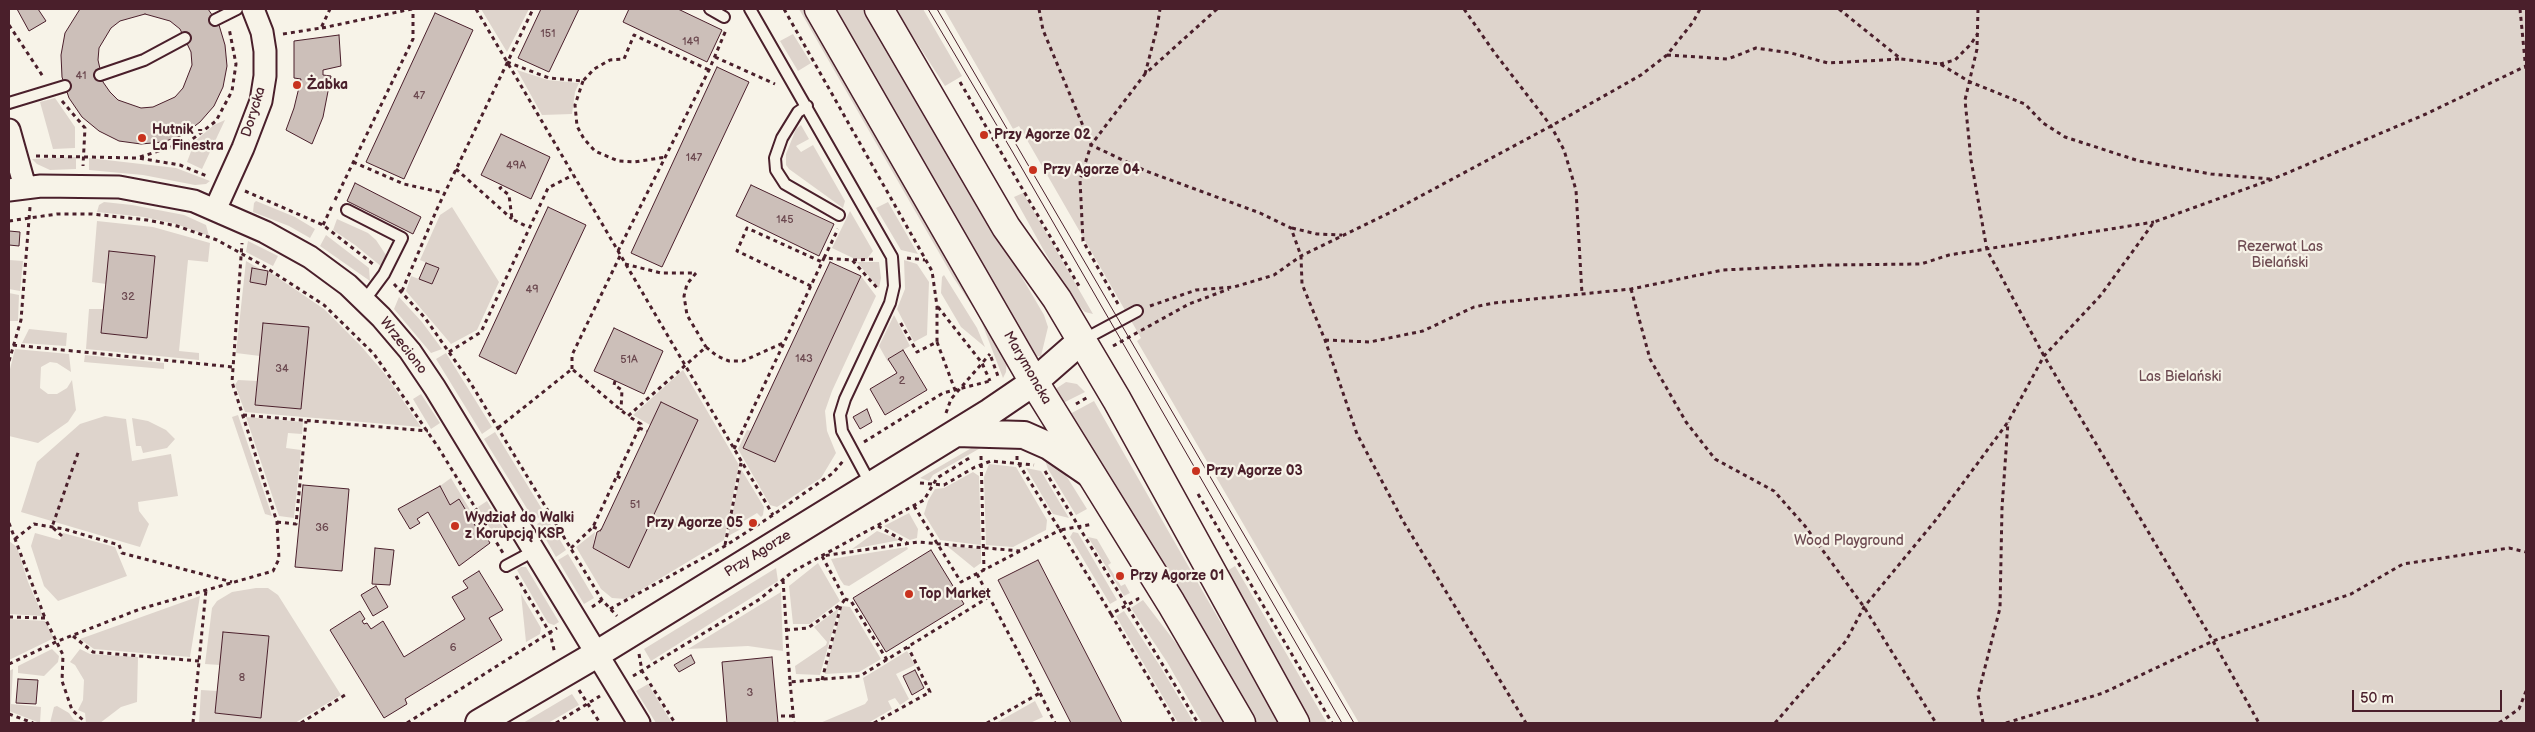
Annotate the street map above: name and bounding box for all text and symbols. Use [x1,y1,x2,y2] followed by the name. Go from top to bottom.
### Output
[541,27,555,41] house number: 151
[682,35,700,49] house number: 149
[76,69,86,83] house number: 41
[307,77,348,93] place label: Żabka
[291,79,303,91] marker: Żabka
[238,85,270,139] street label: Dorycka
[413,89,425,103] house number: 47
[152,122,224,154] place label: Hutnik - La Finestra
[994,127,1091,143] place label: Przy Agorze 02
[978,129,990,141] marker: Przy Agorze 02
[136,132,148,144] marker: Hutnik - La Finestra
[686,151,702,165] house number: 147
[506,159,526,173] house number: 49A
[1043,162,1140,178] place label: Przy Agorze 04
[1027,164,1039,176] marker: Przy Agorze 04
[776,213,794,227] house number: 145
[2237,239,2323,272] park label: Rezerwat Las Bielański
[525,283,539,297] house number: 49
[121,290,135,304] house number: 32
[376,314,430,378] street label: Wrzeciono
[999,329,1055,407] street label: Marymoncka
[795,352,813,366] house number: 143
[620,353,638,367] house number: 51A
[275,362,289,376] house number: 34
[2138,369,2222,385] park label: Las Bielański
[899,374,905,388] house number: 2
[1206,463,1303,479] place label: Przy Agorze 03
[1190,465,1202,477] marker: Przy Agorze 03
[630,498,640,512] house number: 51
[465,510,574,542] place label: Wydział do Walki z Korupcją KSP
[646,515,743,531] place label: Przy Agorze 05
[747,517,759,529] marker: Przy Agorze 05
[449,520,461,532] marker: Wydział do Walki z Korupcją KSP
[315,521,329,535] house number: 36
[722,527,794,581] street label: Przy Agorze
[1794,533,1904,549] park label: Wood Playground
[1130,568,1224,584] place label: Przy Agorze 01
[1114,570,1126,582] marker: Przy Agorze 01
[919,586,991,602] place label: Top Market
[903,588,915,600] marker: Top Market
[450,641,456,655] house number: 6
[239,671,245,685] house number: 8
[2355,680,2505,712] scale bar
[747,686,753,700] house number: 3
[2360,689,2394,708] text: 50 m

